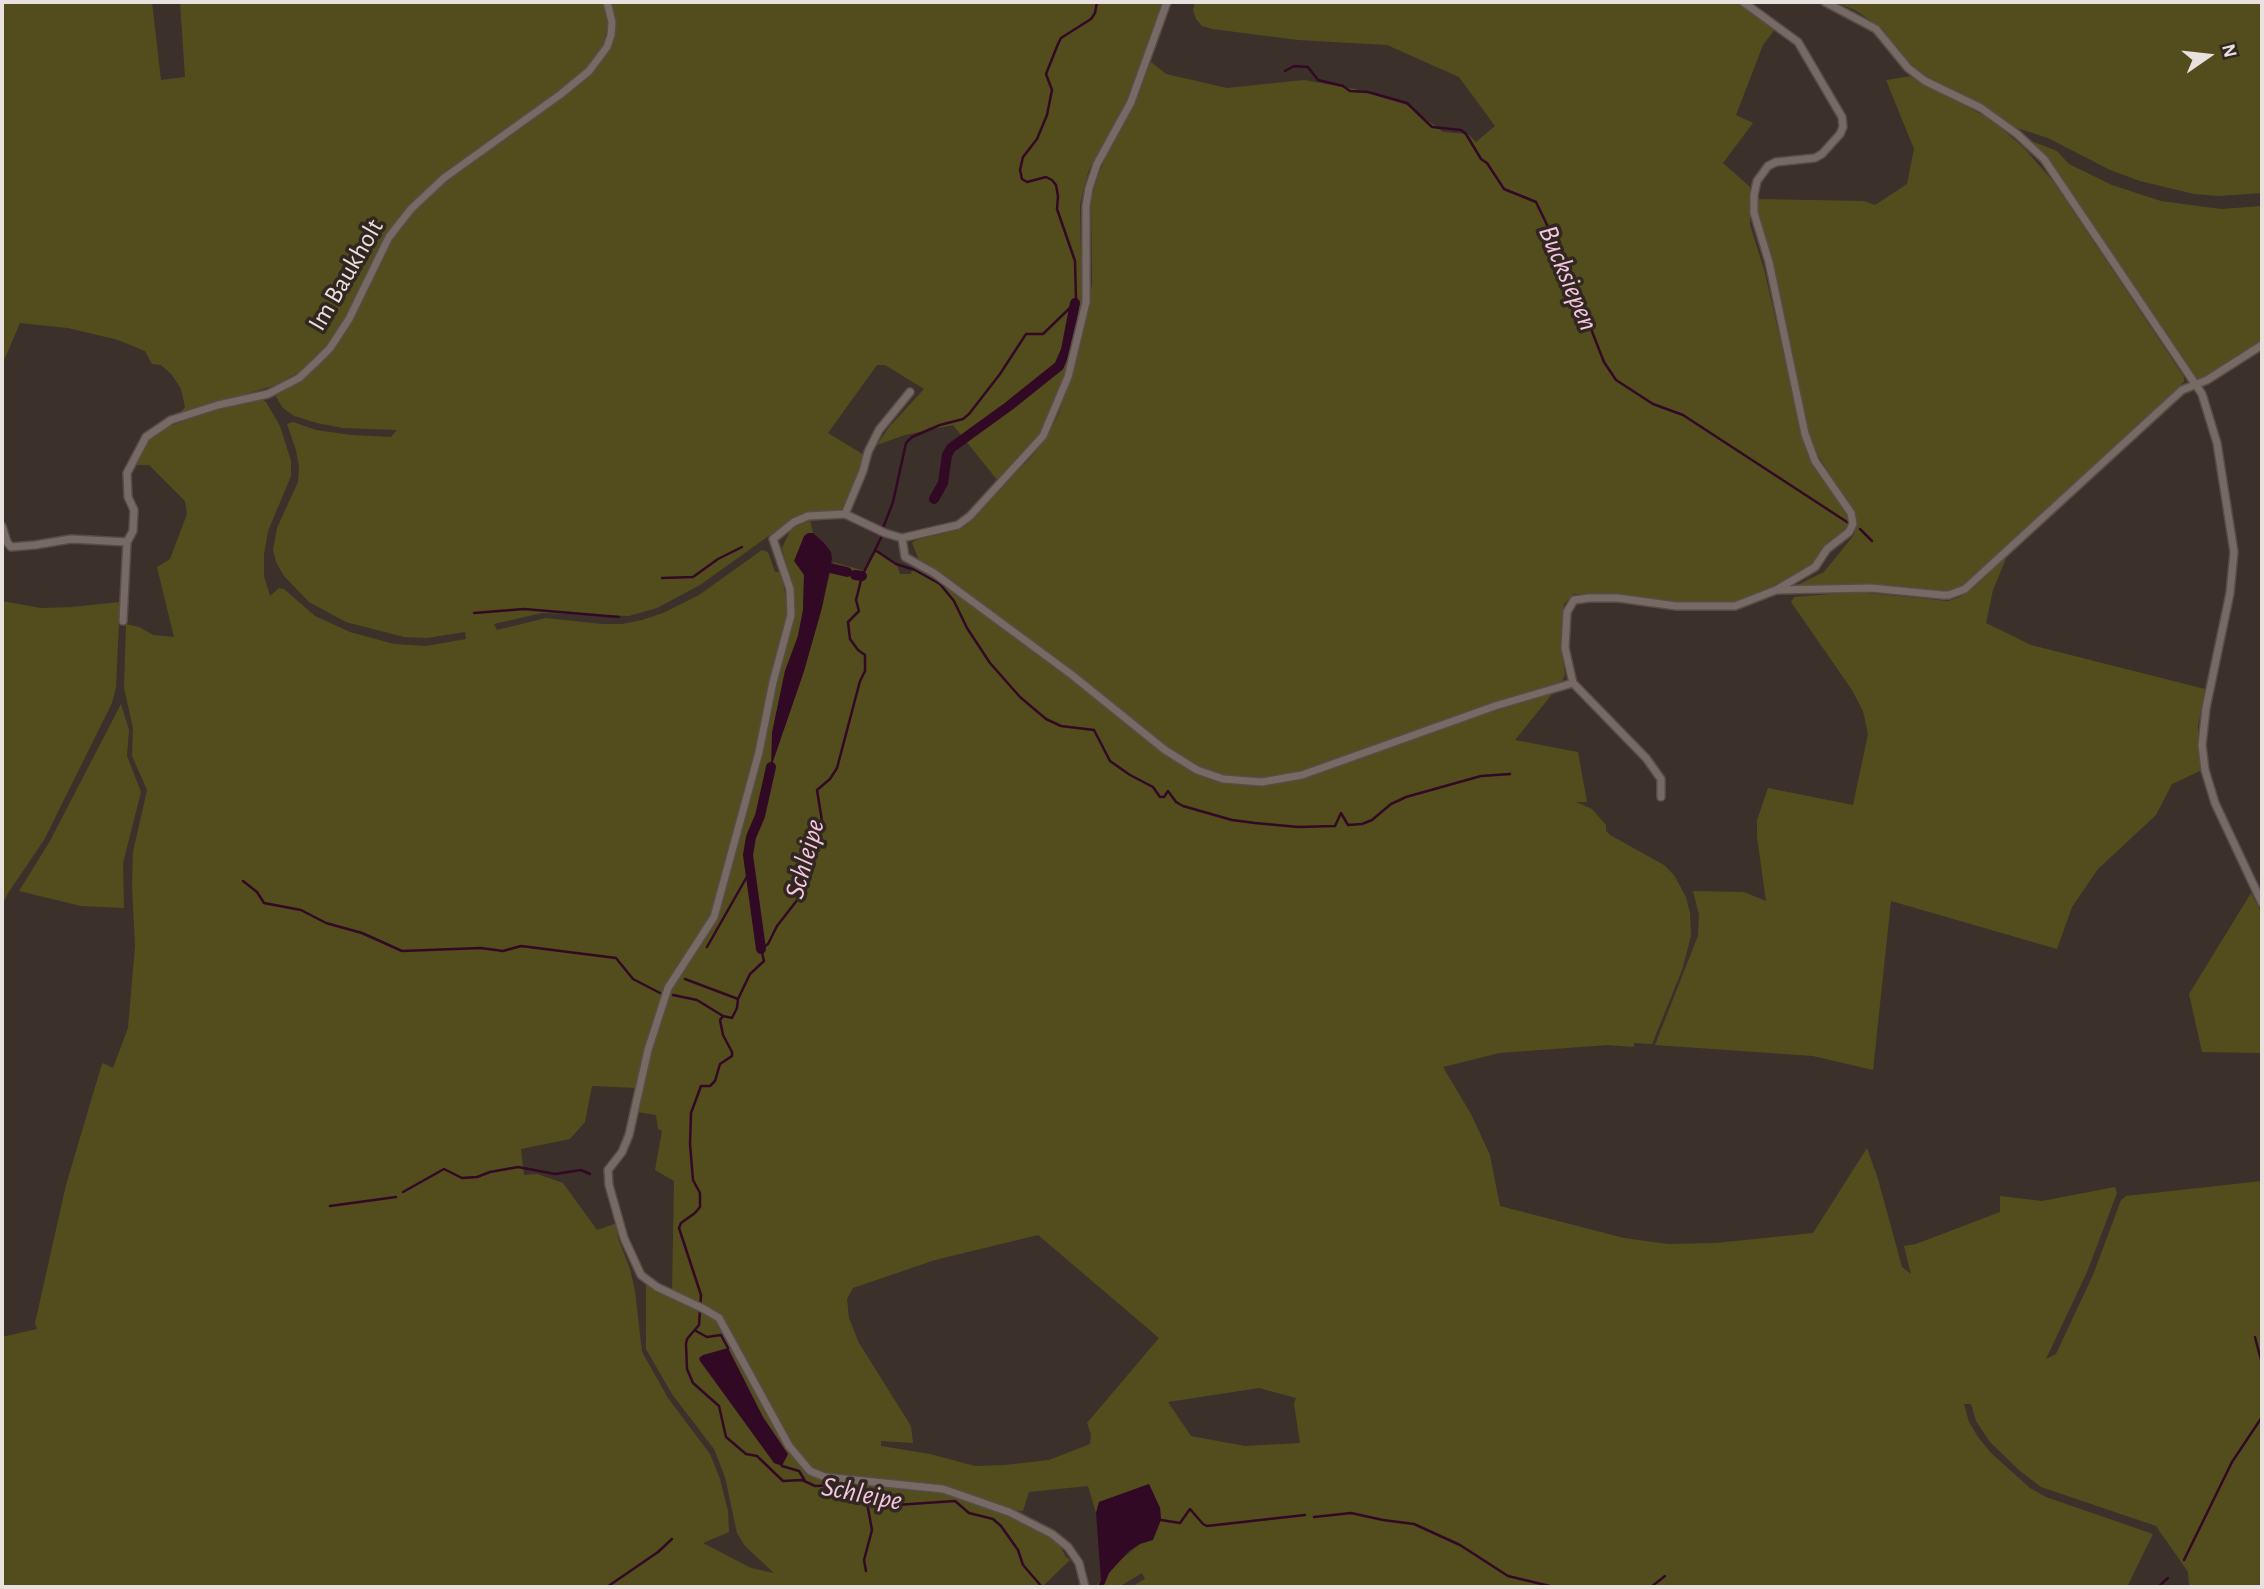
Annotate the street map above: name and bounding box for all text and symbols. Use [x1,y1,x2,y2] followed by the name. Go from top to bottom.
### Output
[2173,21,2243,91] north arrow
[2218,42,2240,60] text: N
[302,214,390,336] street label: Im Baukholt
[1531,220,1605,336] water label: Bucksiepen
[778,815,832,903] water label: Schleipe
[819,1470,905,1518] water label: Schleipe

